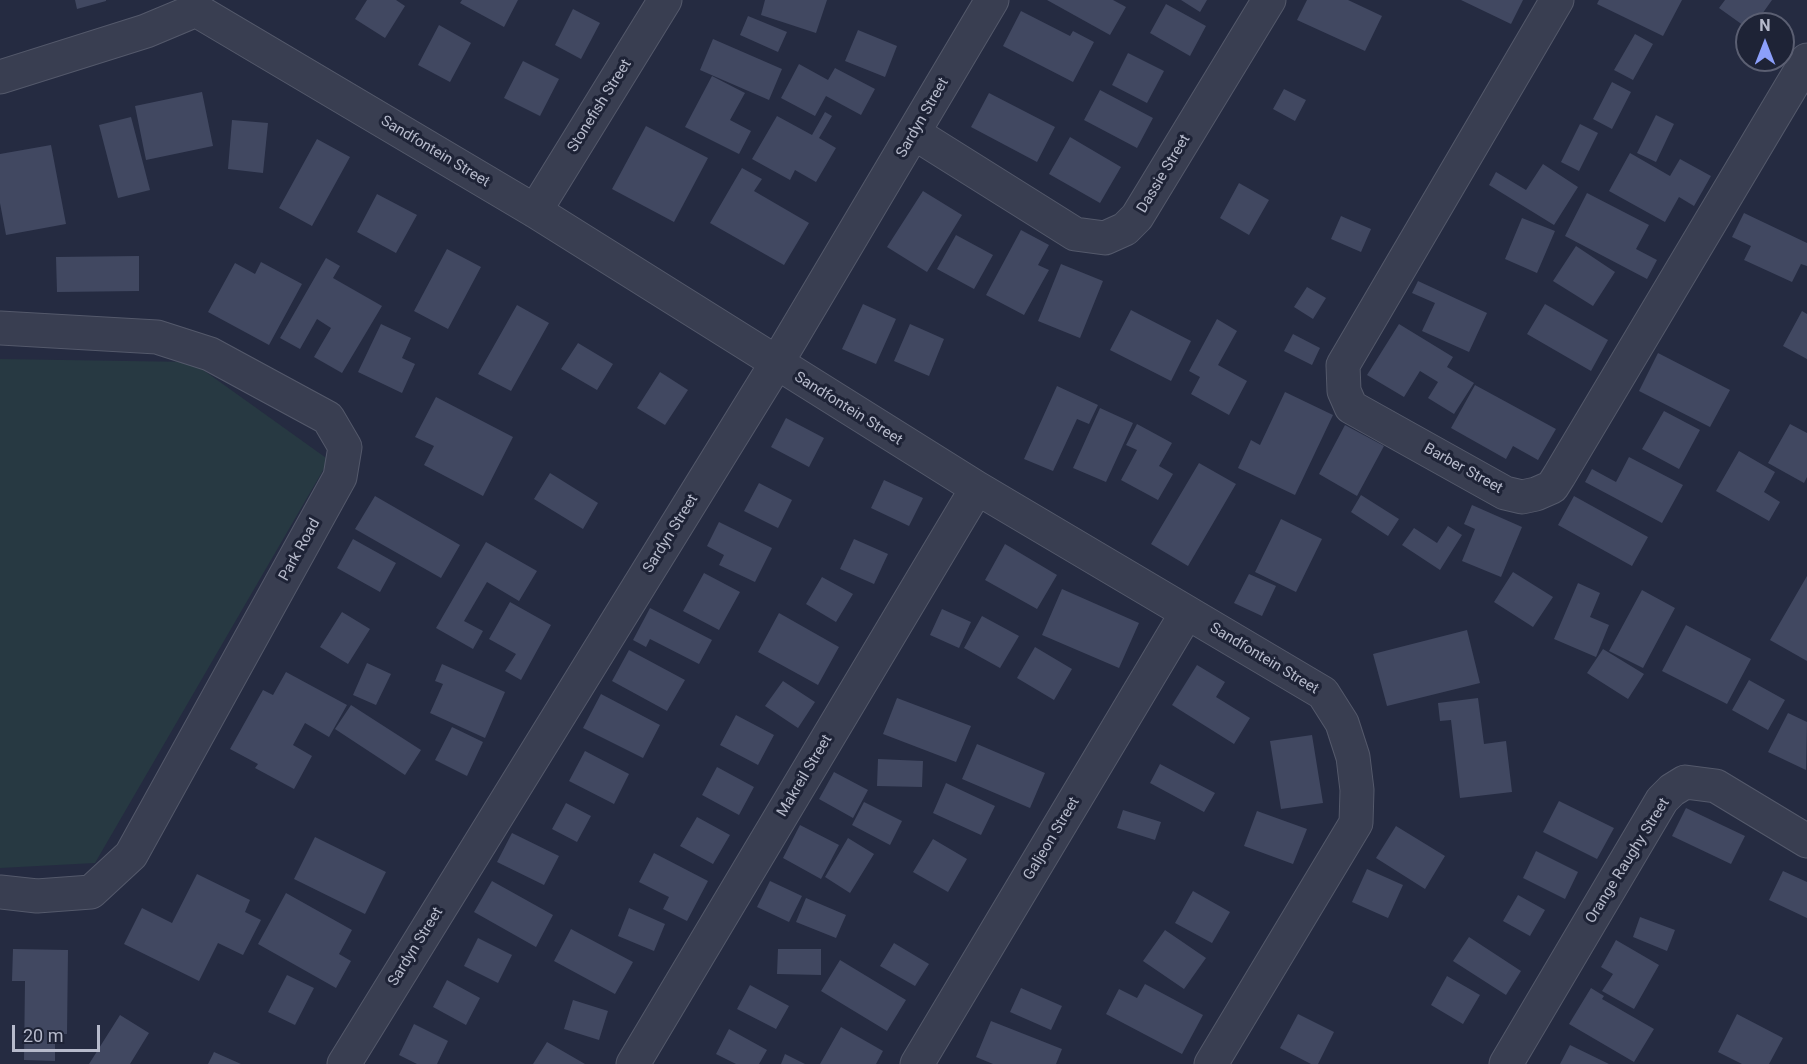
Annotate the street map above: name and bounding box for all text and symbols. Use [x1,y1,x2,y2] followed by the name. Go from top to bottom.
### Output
[1735,12,1795,72] north arrow
[1759,16,1771,35] text: N
[564,56,636,156] street label: Stonefish Street
[893,75,953,161] street label: Sardyn Street
[377,112,493,192] street label: Sandfontein Street
[1134,131,1194,217] street label: Dassie Street
[791,369,905,449] street label: Sandfontein Street
[1420,440,1506,498] street label: Barber Street
[640,491,702,577] street label: Sardyn Street
[276,516,324,584] street label: Park Road
[1206,619,1322,699] street label: Sandfontein Street
[774,732,836,820] street label: Makreil Street
[1020,794,1084,884] street label: Galjeon Street
[1582,795,1674,927] street label: Orange Raughy Street
[385,904,447,990] street label: Sardyn Street
[15,1013,104,1051] scale bar
[23,1025,63,1046] text: 20 m

